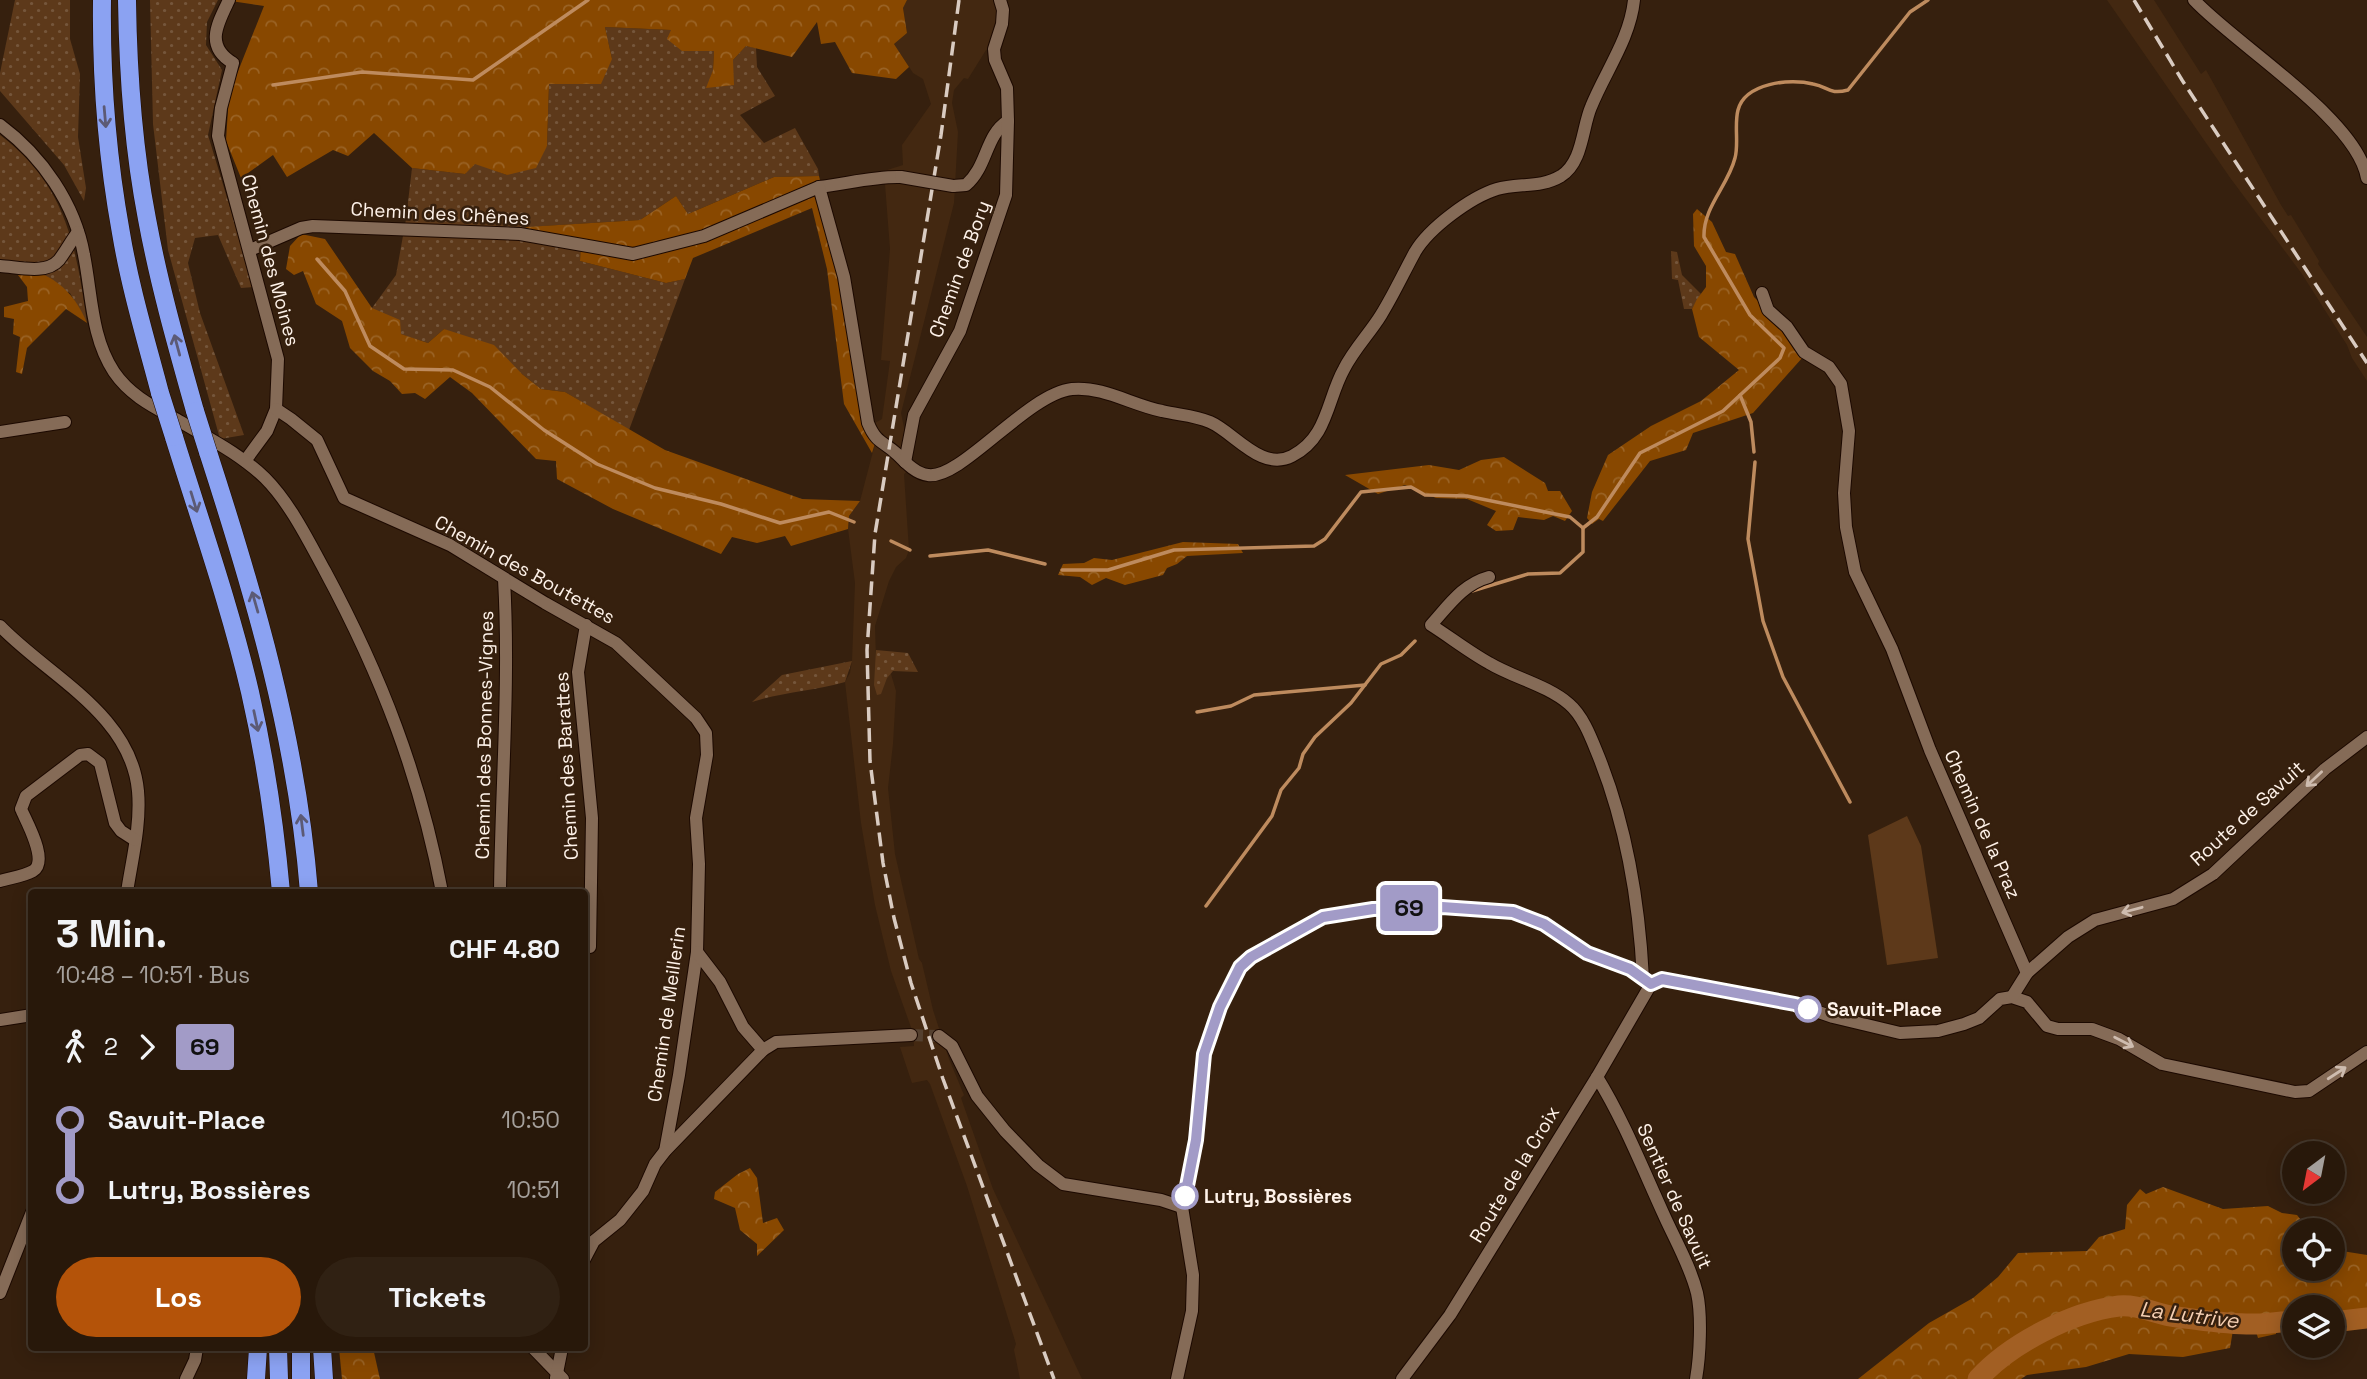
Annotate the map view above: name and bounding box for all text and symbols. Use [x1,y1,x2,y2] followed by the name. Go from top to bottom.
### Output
[99,105,112,128] one-way arrow
[236,172,305,349] street label: Chemin des Moines
[350,196,530,231] street label: Chemin des Chênes
[923,197,996,341] street label: Chemin de Bory
[169,334,182,356] one-way arrow
[189,490,201,512] one-way arrow
[430,509,619,630] street label: Chemin des Boutettes
[248,592,261,614] one-way arrow
[470,610,499,860] street label: Chemin des Bonnes-Vignes
[549,671,584,861] street label: Chemin des Barattes
[250,709,263,731] one-way arrow
[1938,746,2027,903] street label: Chemin de la Praz
[2185,755,2310,871] street label: Route de Savuit
[2306,771,2323,788] one-way arrow
[296,814,309,836] one-way arrow
[1378,885,1440,931] line badge: 69
[1394,892,1424,923] text: 69
[2121,904,2144,917] one-way arrow
[56,910,167,958] text: 3 Min.
[642,925,691,1104] street label: Chemin de Meillerin
[449,932,560,966] text: CHF 4.80
[56,960,250,990] text: 10:48 – 10:51 · Bus
[1795,996,1821,1022] marker: Savuit-Place
[1827,997,1942,1022] place label: Savuit-Place
[56,1028,94,1066] icon: walk
[128,1028,166,1066] icon: forward
[190,1031,220,1062] text: 69
[104,1032,118,1062] text: 2
[2113,1036,2133,1050] one-way arrow
[2327,1066,2346,1080] one-way arrow
[1464,1101,1565,1247] street label: Route de la Croix
[108,1103,265,1137] text: Savuit-Place
[501,1105,560,1135] text: 10:50
[1631,1120,1718,1273] street label: Sentier de Savuit
[2282,1141,2345,1204] north arrow
[2282,1141,2345,1358] map controls
[108,1173,311,1207] text: Lutry, Bossières
[507,1175,560,1205] text: 10:51
[1172,1183,1198,1209] marker: Lutry, Bossières
[1204,1184,1352,1209] place label: Lutry, Bossières
[2282,1218,2345,1281] button: locate
[56,1257,301,1337] button: Los
[315,1257,560,1337] button: Tickets
[2138,1295,2241,1334] water label: La Lutrive
[2282,1295,2345,1358] button: layers

